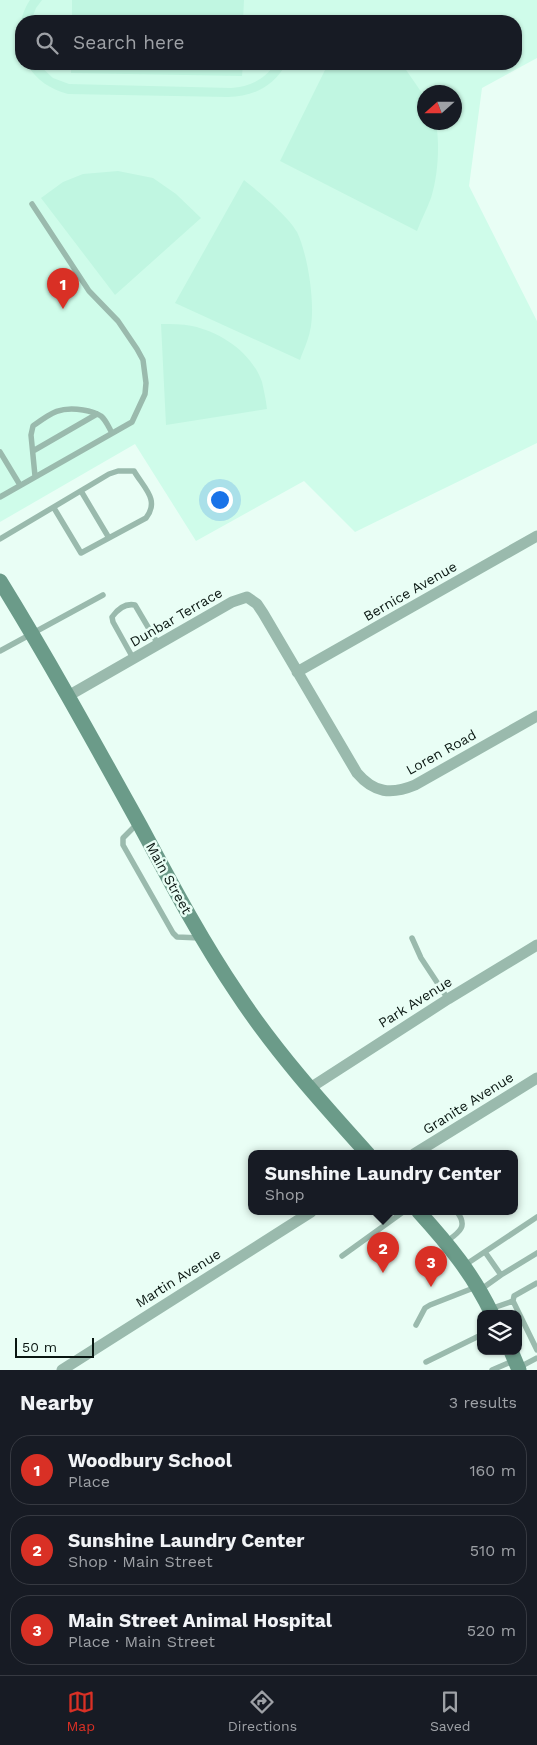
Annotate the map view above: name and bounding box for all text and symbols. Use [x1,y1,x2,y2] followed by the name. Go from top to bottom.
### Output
[15,15,522,70] search box
[33,29,61,57] icon: search
[73,31,184,54] text: Search here
[417,85,462,130] north arrow
[47,268,79,309] pin: 1
[207,487,233,513] your location
[361,558,459,624] street label: Bernice Avenue
[127,584,225,650] street label: Dunbar Terrace
[403,726,479,778] street label: Loren Road
[143,840,195,917] street label: Main Street
[375,973,455,1031] street label: Park Avenue
[420,1069,516,1137] street label: Granite Avenue
[248,1150,518,1215] popup
[265,1162,501,1185] text: Sunshine Laundry Center
[265,1185,305,1204] text: Shop
[367,1232,399,1273] pin: 2
[133,1245,223,1311] street label: Martin Avenue
[415,1246,447,1287] pin: 3
[477,1310,522,1355] map controls
[477,1310,522,1355] button: layers
[15,1335,94,1358] scale bar
[22,1339,57,1355] text: 50 m
[20,1390,93,1415] text: Nearby
[449,1393,517,1412] text: 3 results
[68,1449,232,1472] text: Woodbury School
[34,1461,40,1480] text: 1
[469,1461,516,1480] text: 160 m
[68,1472,110,1491] text: Place
[68,1529,304,1552] text: Sunshine Laundry Center
[32,1541,42,1560] text: 2
[470,1541,516,1560] text: 510 m
[68,1552,213,1571] text: Shop · Main Street
[68,1609,332,1632] text: Main Street Animal Hospital
[32,1621,42,1640] text: 3
[467,1621,516,1640] text: 520 m
[68,1632,215,1651] text: Place · Main Street
[66,1688,95,1734] tab: Map
[228,1688,297,1734] tab: Directions
[430,1688,471,1734] tab: Saved

